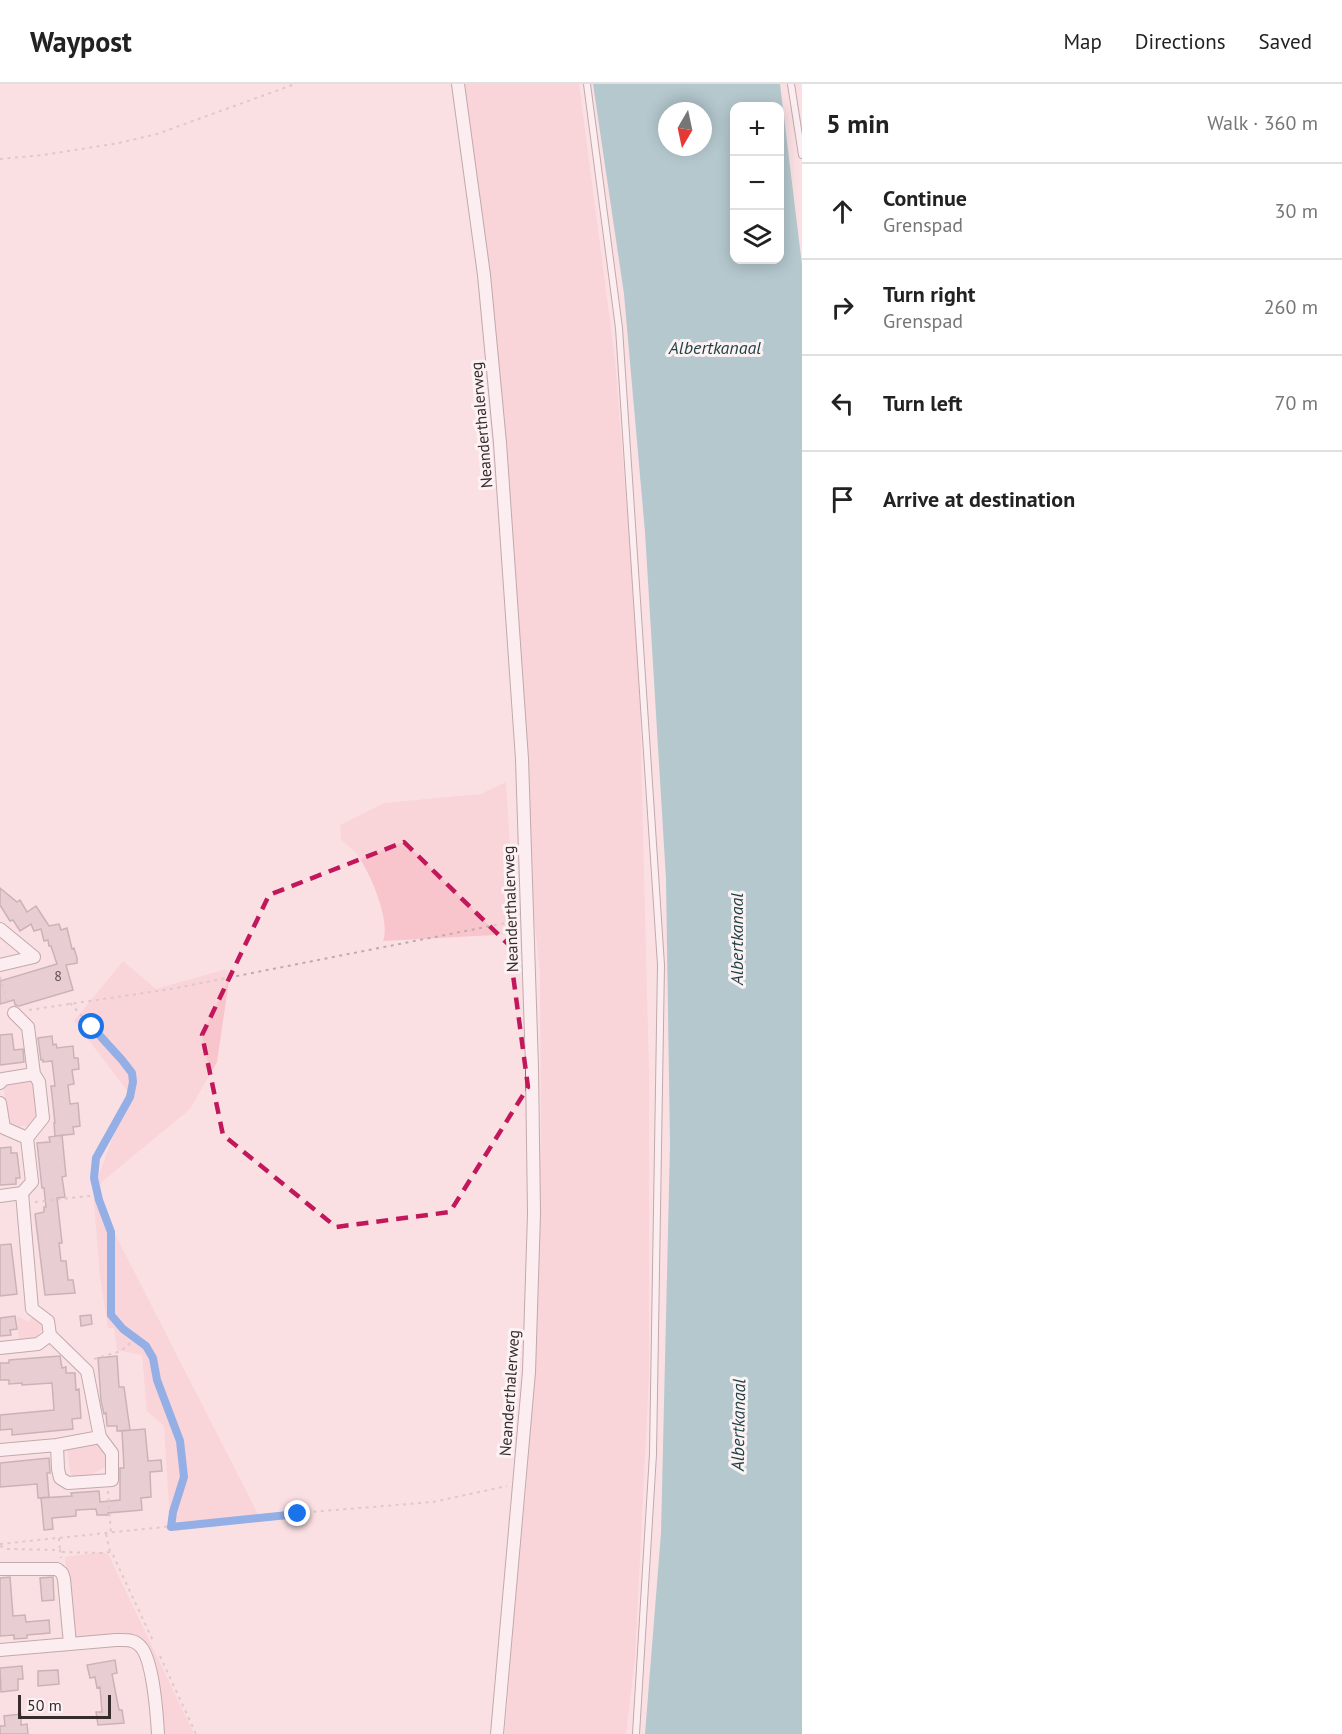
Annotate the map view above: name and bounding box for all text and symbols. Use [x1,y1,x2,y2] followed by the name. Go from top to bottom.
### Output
[30,23,132,60] text: Waypost
[1063,28,1102,55] text: Map
[1135,28,1226,55] text: Directions
[1259,28,1312,55] text: Saved
[658,102,712,156] north arrow
[730,102,784,264] map controls
[730,102,784,156] button: +
[826,107,889,140] text: 5 min
[1207,110,1318,136] text: Walk · 360 m
[730,156,784,210] button: −
[883,184,967,212] text: Continue
[826,195,859,228] icon: ahead
[1275,198,1318,224] text: 30 m
[730,210,784,264] button: layers
[883,212,963,238] text: Grenspad
[883,280,975,308] text: Turn right
[826,291,859,324] icon: right
[1264,294,1318,320] text: 260 m
[883,308,963,334] text: Grenspad
[668,336,761,359] water label: Albertkanaal
[466,361,496,489] street label: Neanderthalerweg
[826,387,859,420] icon: left
[883,389,963,417] text: Turn left
[1275,390,1318,416] text: 70 m
[826,483,859,516] icon: arrive
[883,485,1075,513] text: Arrive at destination
[498,845,522,973] street label: Neanderthalerweg
[725,893,748,986] water label: Albertkanaal
[54,967,62,985] house number: 8
[78,1013,104,1039] route start
[495,1329,523,1457] street label: Neanderthalerweg
[726,1379,750,1472] water label: Albertkanaal
[284,1500,310,1526] route end
[18,1692,111,1720] scale bar
[27,1695,62,1715] text: 50 m

